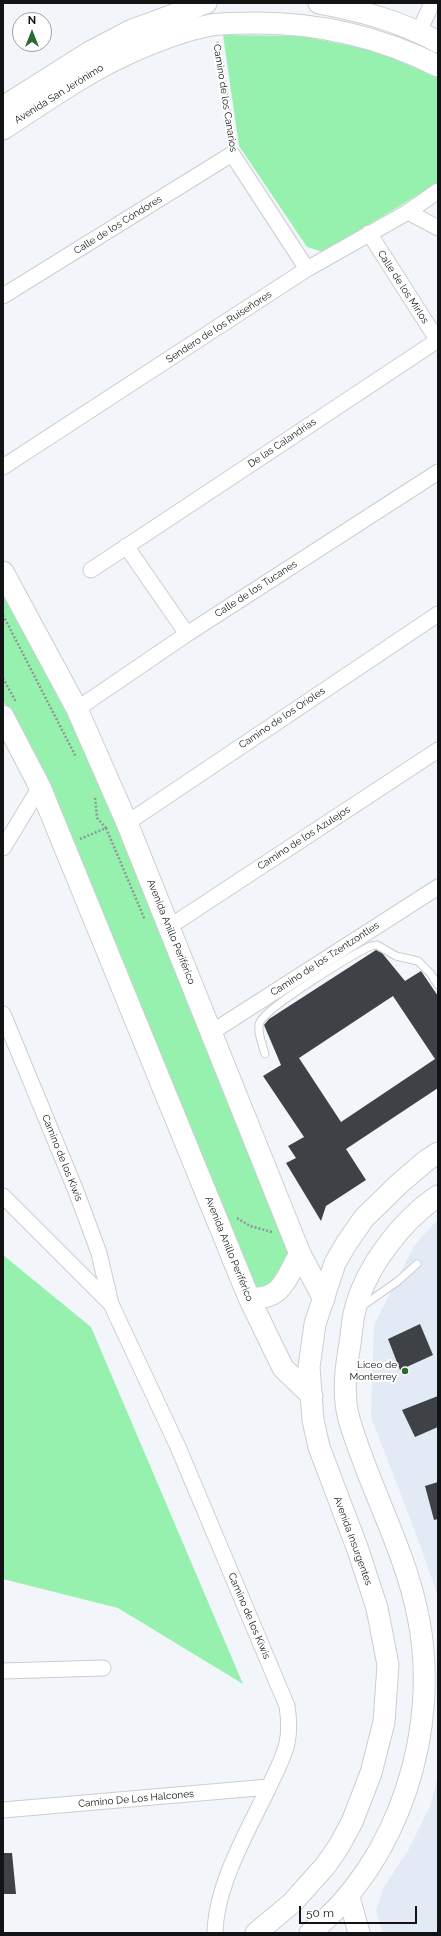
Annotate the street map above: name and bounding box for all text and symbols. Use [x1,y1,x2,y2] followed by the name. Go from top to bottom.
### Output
[12,12,52,52] north arrow
[28,14,36,27] text: N
[211,43,239,153] street label: Camino de los Canarios
[12,62,106,126] street label: Avenida San Jerónimo
[72,193,164,257] street label: Calle de los Cóndores
[375,248,431,326] street label: Calle de los Mirlos
[164,288,274,366] street label: Sendero de los Ruiseñores
[246,416,318,470] street label: De las Calandrias
[213,558,299,620] street label: Calle de los Tucanes
[237,685,327,751] street label: Camino de los Orioles
[255,804,353,872] street label: Camino de los Azulejos
[144,878,198,986] street label: Avenida Anillo Periférico
[268,919,382,999] street label: Camino de los Tzentzontles
[39,1113,85,1203] street label: Camino de los Kiwis
[202,1195,256,1303] street label: Avenida Anillo Periférico
[349,1359,397,1382] place label: Liceo de Monterrey
[400,1366,410,1376] marker: Liceo de Monterrey
[331,1495,375,1587] street label: Avenida Insurgentes
[225,1571,273,1661] street label: Camino de los Kiwis
[78,1788,194,1810] street label: Camino De Los Halcones
[301,1898,419,1924] scale bar
[306,1906,334,1920] text: 50 m

